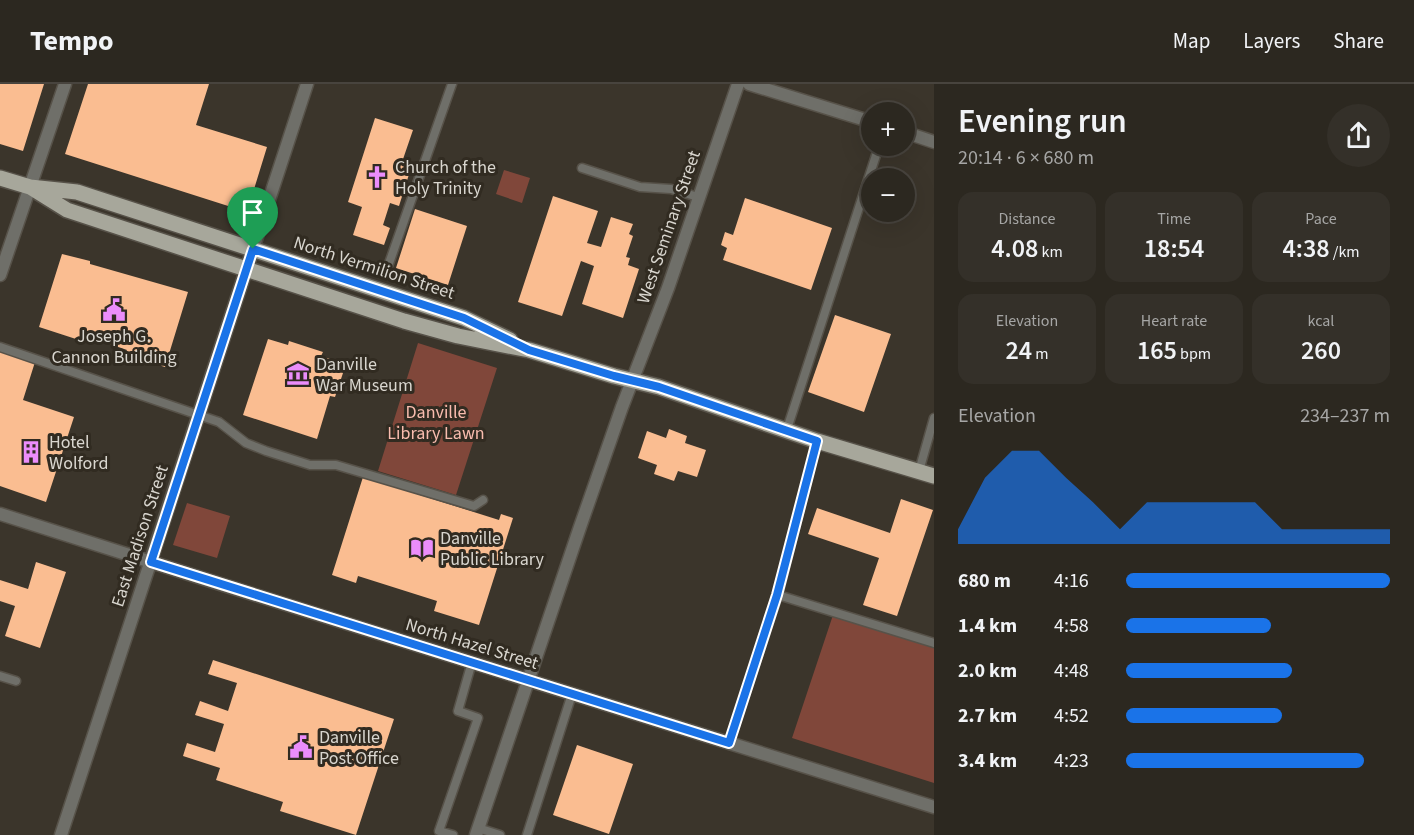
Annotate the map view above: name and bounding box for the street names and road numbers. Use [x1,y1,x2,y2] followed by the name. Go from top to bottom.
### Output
[631,147,707,307] street label: West Seminary Street
[290,230,458,306] street label: North Vermilion Street
[105,462,175,610] street label: East Madison Street
[403,612,541,676] street label: North Hazel Street

